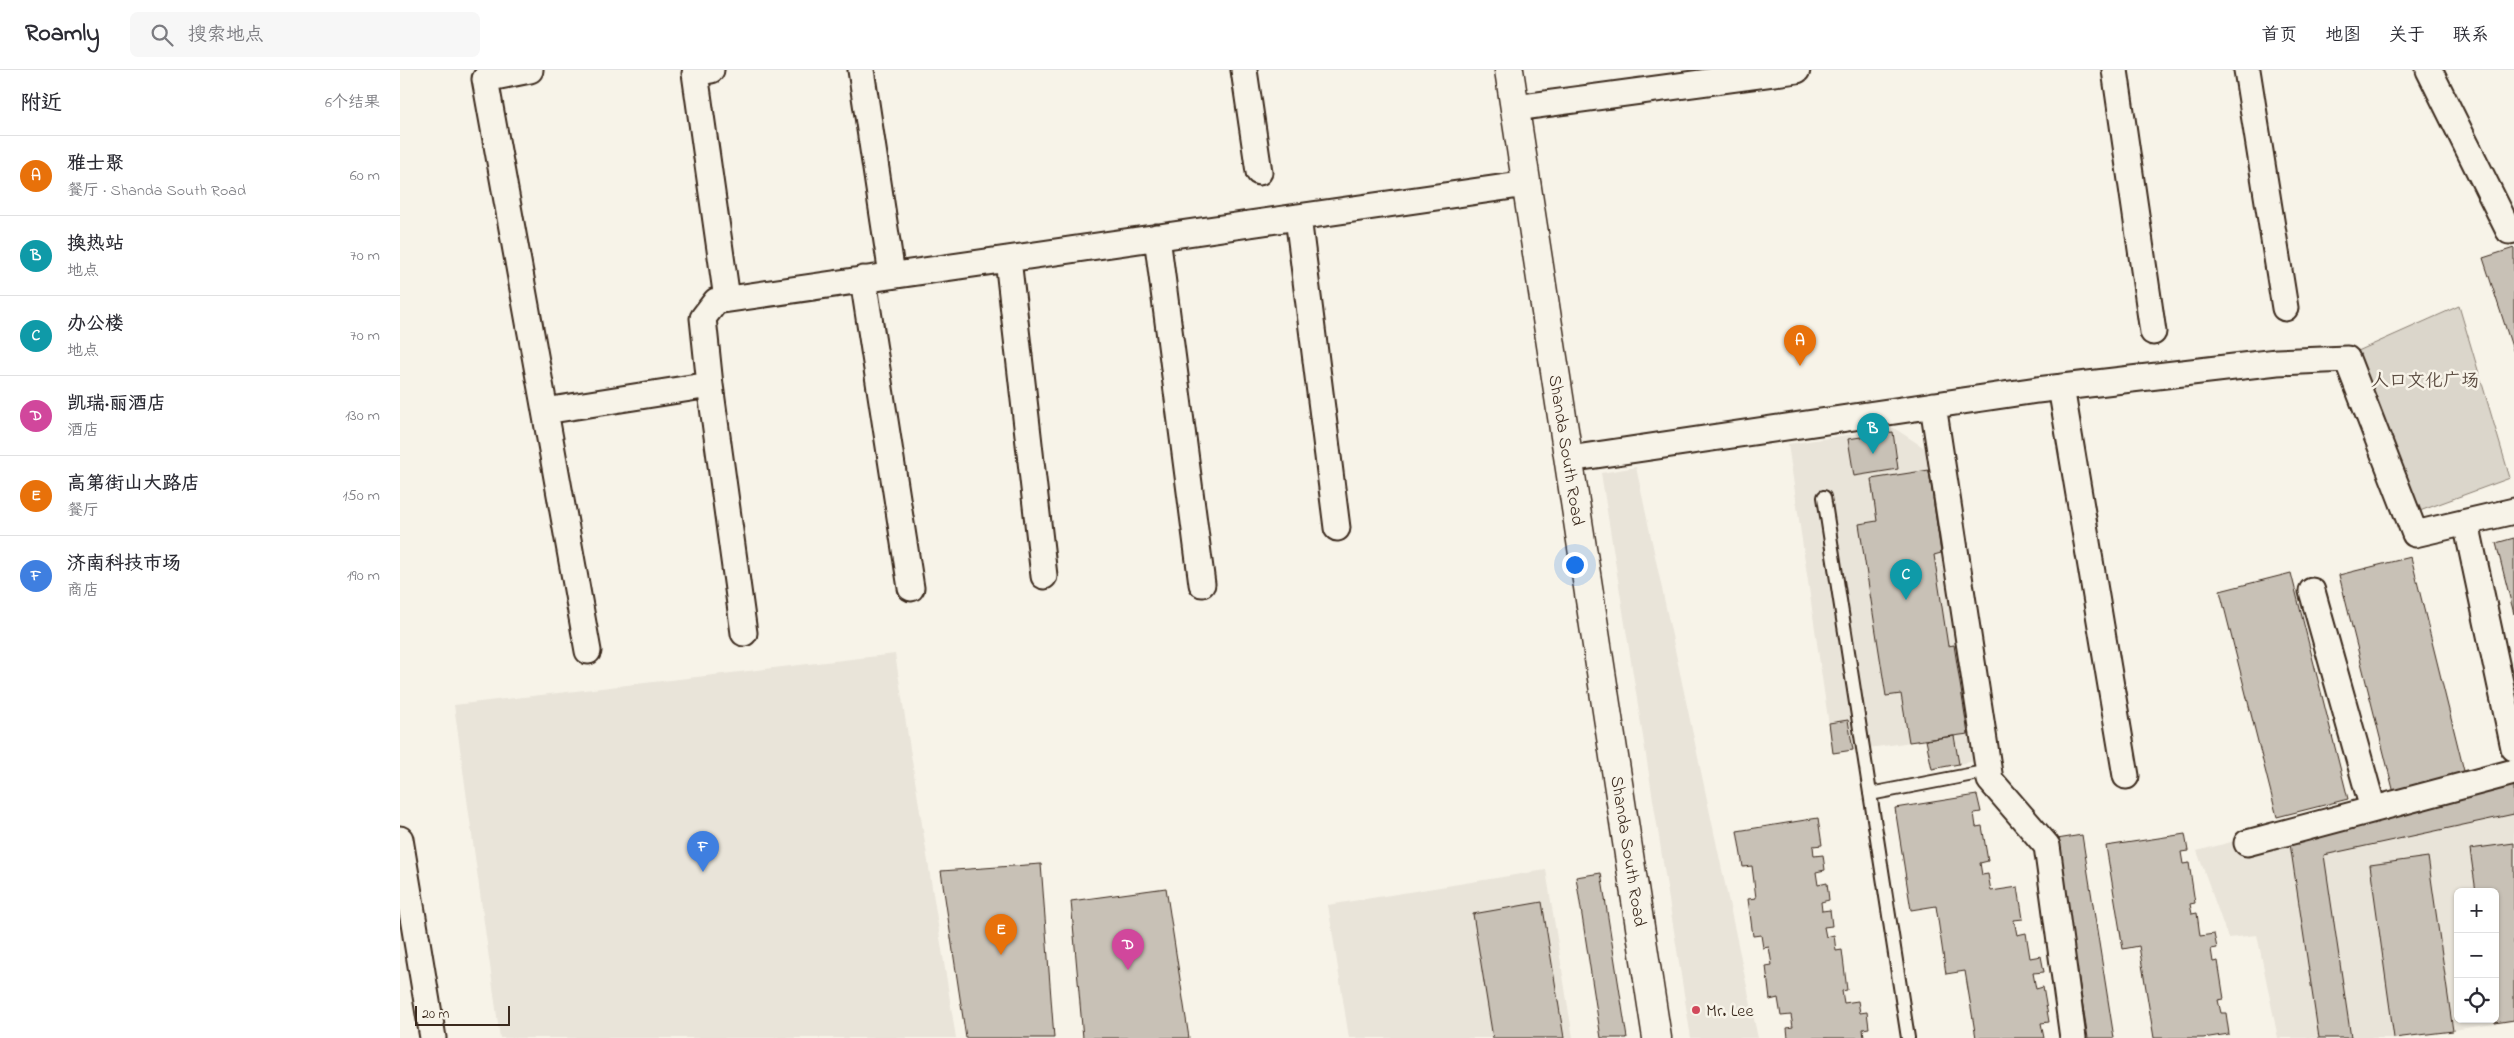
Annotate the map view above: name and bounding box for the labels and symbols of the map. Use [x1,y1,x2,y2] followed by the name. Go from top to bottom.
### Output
[1784,325,1816,366] pin: A
[2371,369,2479,395] park label: 人口文化广场
[1540,373,1590,528] street label: Shanda South Road
[1857,413,1889,454] pin: B
[1562,552,1588,578] your location
[1890,559,1922,600] pin: C
[1602,774,1652,929] street label: Shanda South Road
[687,831,719,872] pin: F
[985,914,1017,955] pin: E
[1112,929,1144,970] pin: D
[1706,999,1754,1025] place label: Mr. Lee
[415,1003,510,1026] scale bar
[1690,1004,1702,1016] marker: Mr. Lee

